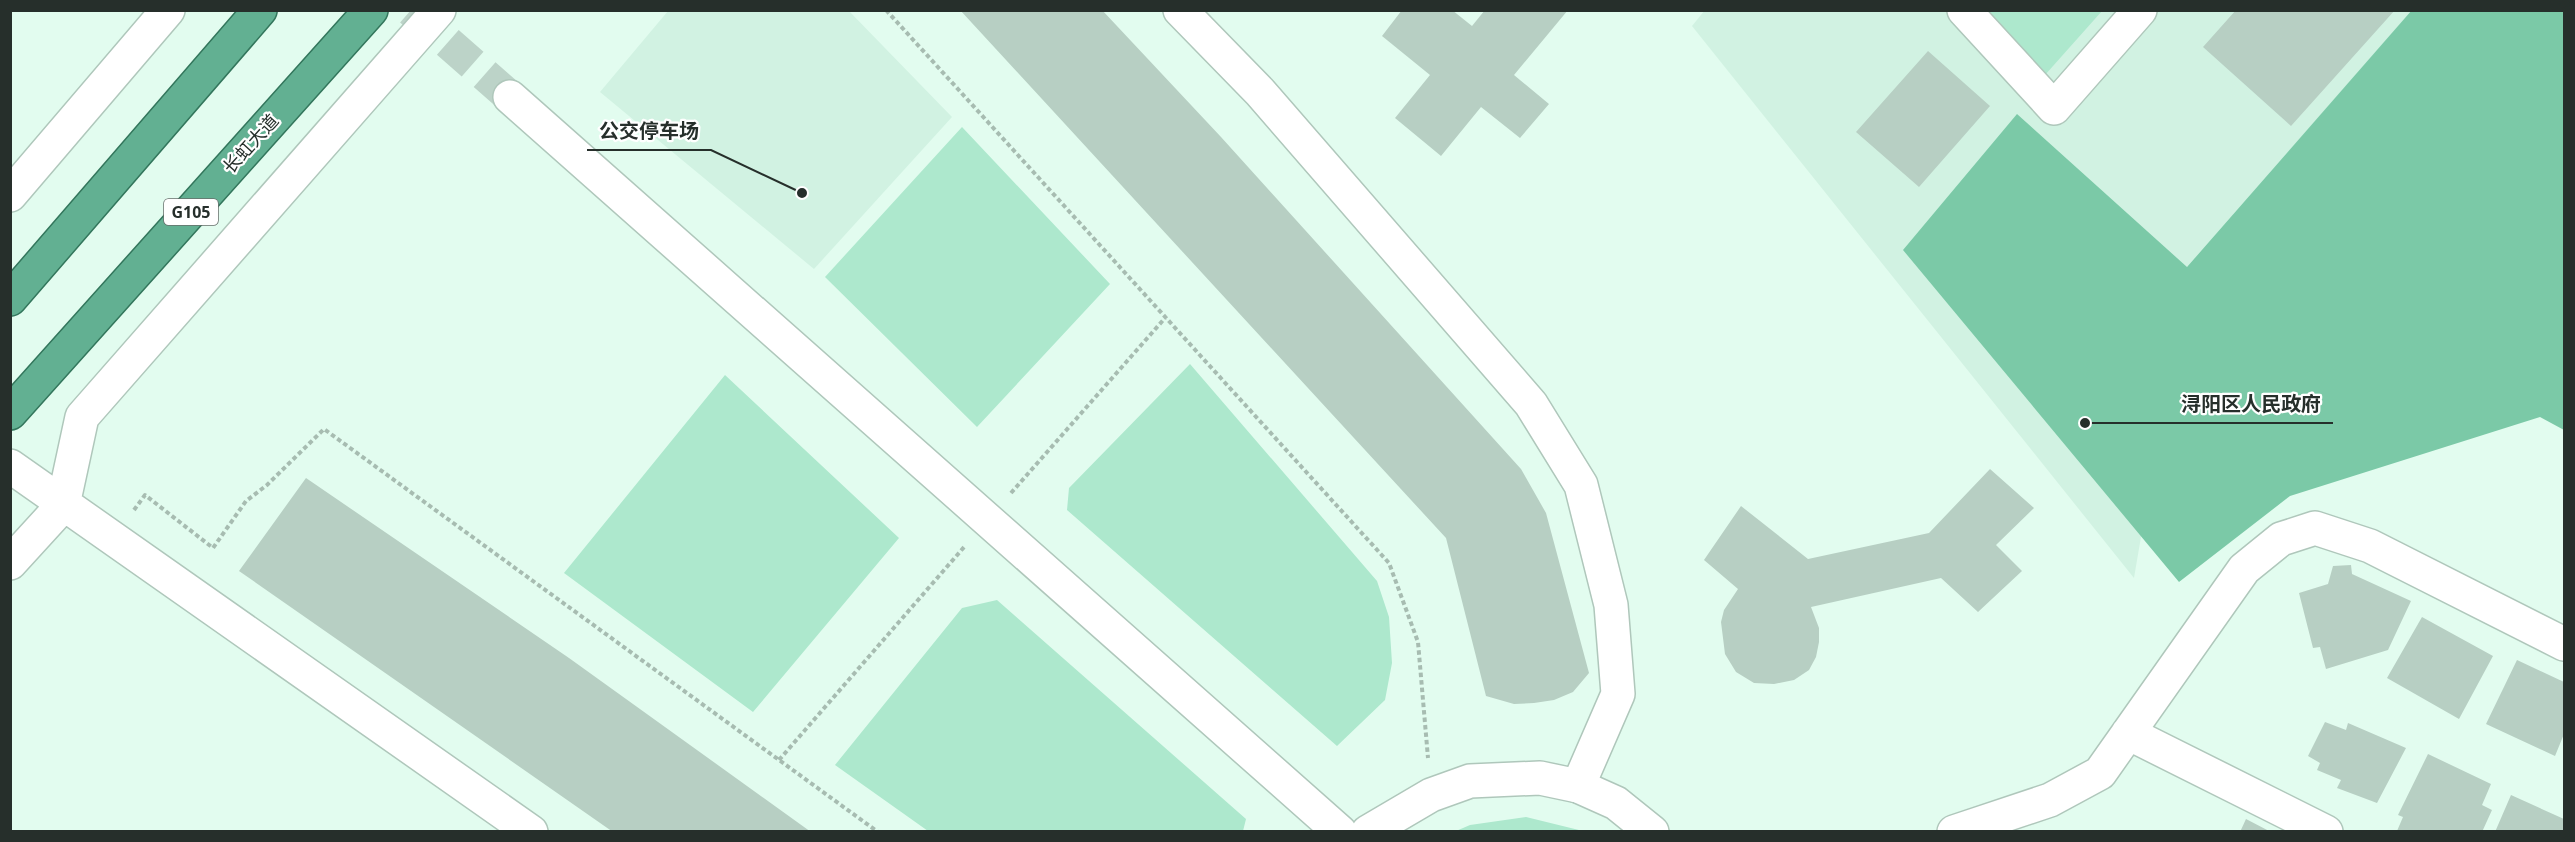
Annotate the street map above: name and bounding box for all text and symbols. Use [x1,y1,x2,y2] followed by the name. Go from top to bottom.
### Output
[217,109,283,178] street label: 长虹大道
[587,112,711,150] callout: 公交停车场
[599,117,699,144] text: 公交停车场
[164,199,218,225] road number: G105
[2169,385,2333,423] callout: 浔阳区人民政府
[2181,390,2321,417] text: 浔阳区人民政府

